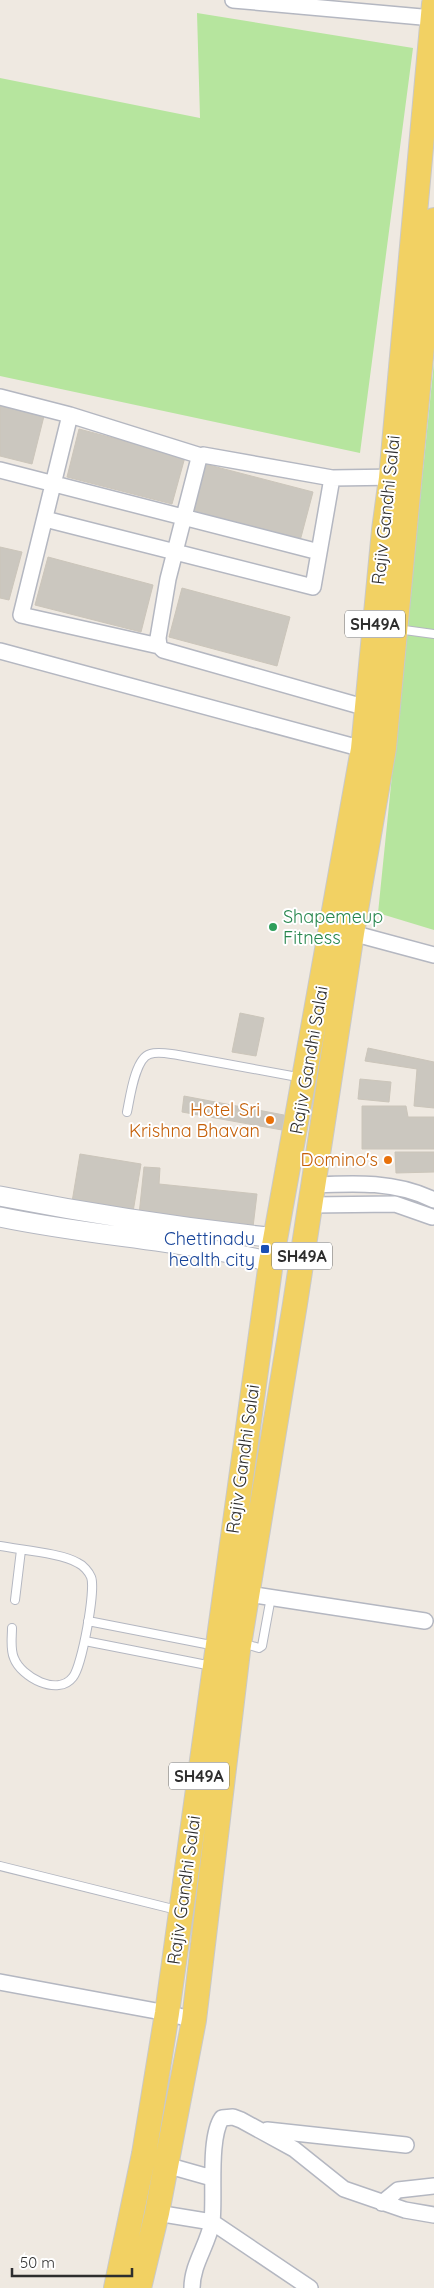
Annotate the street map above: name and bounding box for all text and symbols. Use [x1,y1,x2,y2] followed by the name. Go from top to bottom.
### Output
[366,434,405,586] street label: Rajiv Gandhi Salai
[345,610,405,638] road number: SH49A
[283,905,383,949] place label: Shapemeup Fitness
[267,921,279,933] marker: Shapemeup Fitness
[284,984,333,1136] street label: Rajiv Gandhi Salai
[129,1098,260,1142] place label: Hotel Sri Krishna Bhavan
[264,1114,276,1126] marker: Hotel Sri Krishna Bhavan
[301,1148,378,1171] place label: Domino's
[382,1154,394,1166] marker: Domino's
[164,1227,255,1271] place label: Chettinadu health city
[272,1242,332,1270] road number: SH49A
[259,1243,271,1255] marker: Chettinadu health city
[221,1383,264,1535] street label: Rajiv Gandhi Salai
[169,1762,229,1790] road number: SH49A
[162,1814,205,1966] street label: Rajiv Gandhi Salai
[12,2246,132,2278] scale bar
[20,2253,55,2272] text: 50 m

